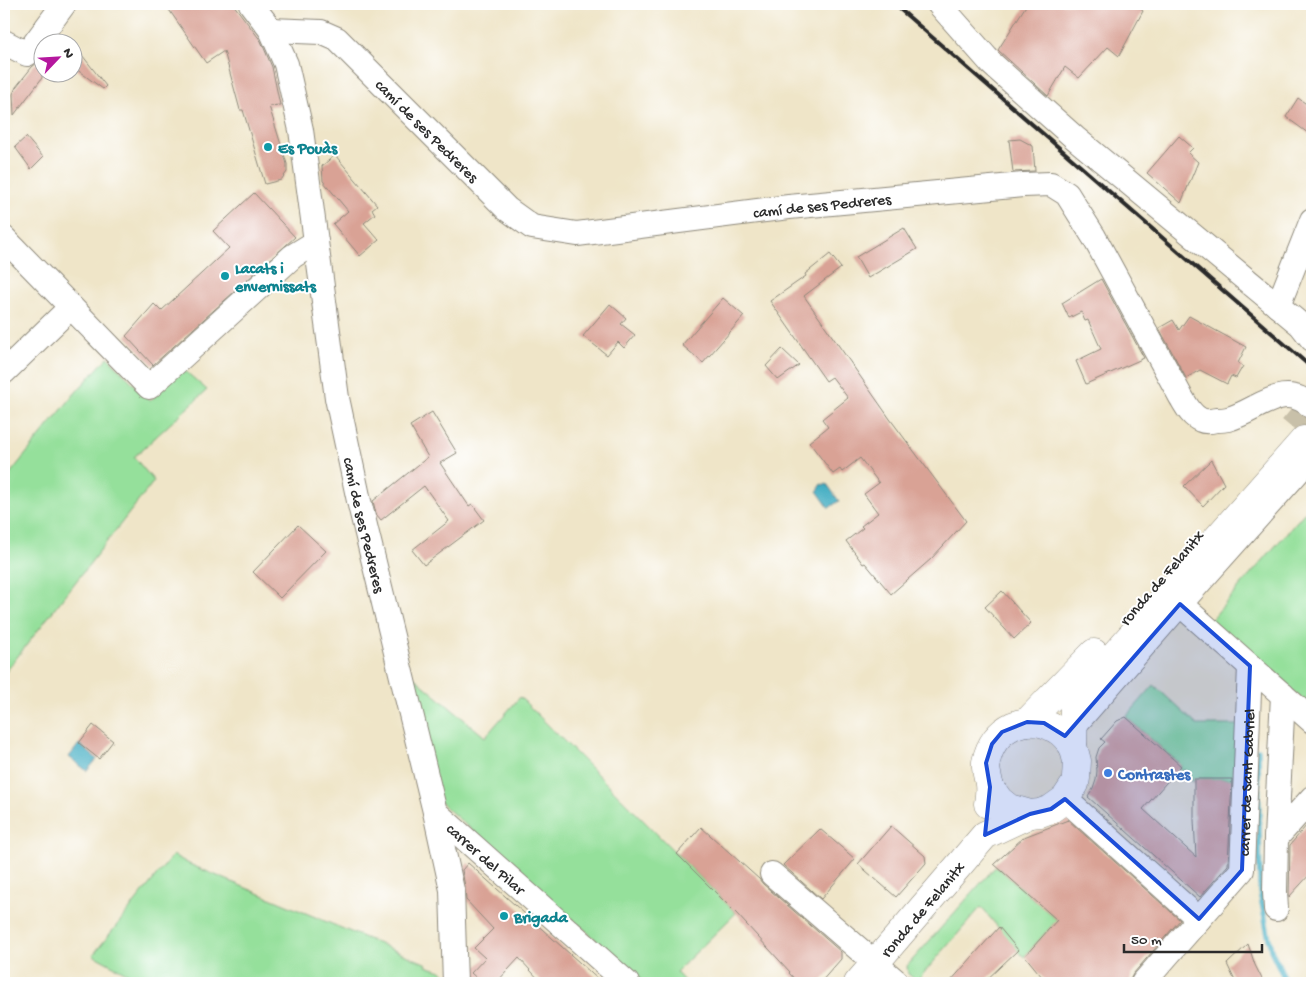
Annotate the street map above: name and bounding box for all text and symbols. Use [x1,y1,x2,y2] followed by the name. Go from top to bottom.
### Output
[32,32,82,82] north arrow
[58,46,77,61] text: N
[370,77,482,189] street label: camí de ses Pedreres
[262,141,274,153] marker: Es Pouàs
[278,141,338,160] place label: Es Pouàs
[752,191,893,224] street label: camí de ses Pedreres
[234,261,317,298] place label: Lacats i envernissats
[219,270,231,282] marker: Lacats i envernissats
[337,456,387,596] street label: camí de ses Pedreres
[1117,527,1211,631] street label: ronda de Felanitx
[1237,708,1261,856] street label: carrer de Sant Gabriel
[1102,767,1114,779] marker: Contrastes
[1117,767,1191,786] place label: Contrastes
[441,821,528,901] street label: carrer del Pilar
[878,859,971,963] street label: ronda de Felanitx
[498,910,510,922] marker: Brigada
[513,910,569,929] place label: Brigada
[1124,922,1261,954] scale bar
[1131,932,1162,950] text: 50 m

